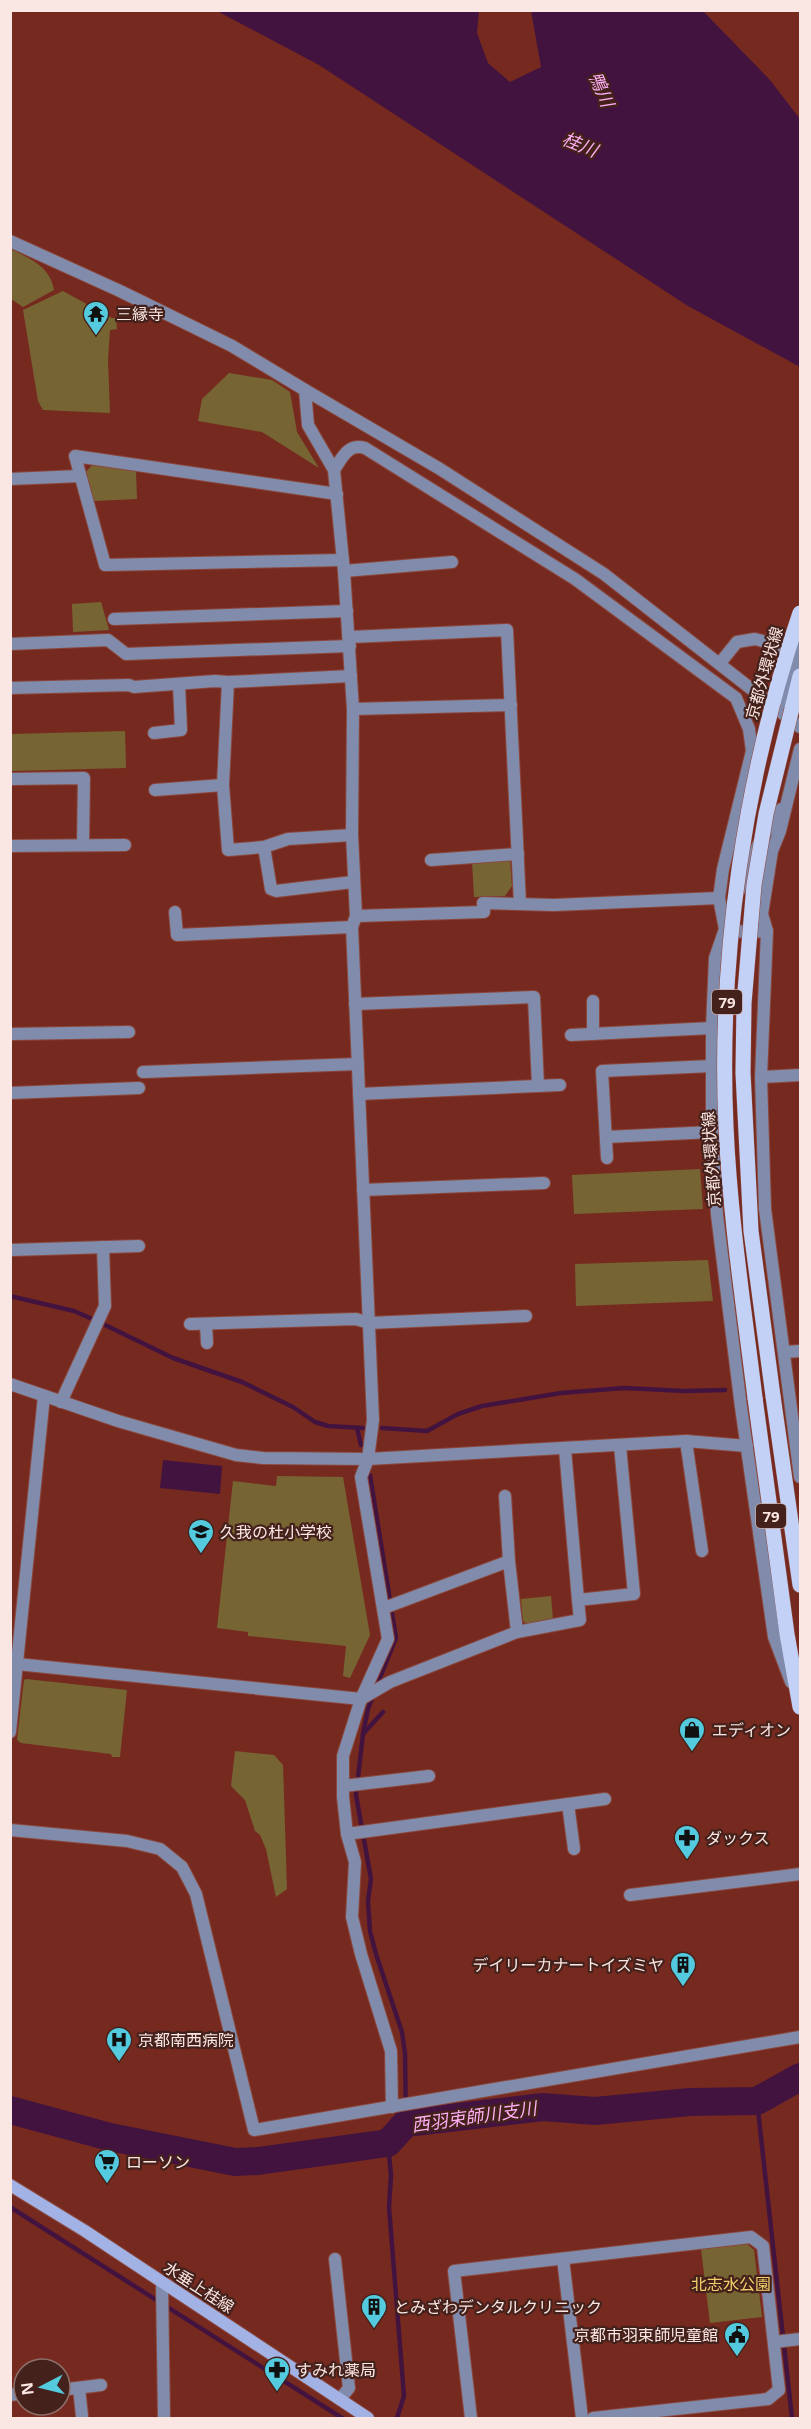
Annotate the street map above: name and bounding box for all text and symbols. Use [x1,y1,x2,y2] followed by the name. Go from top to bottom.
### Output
[584,68,621,112] water label: 鴨川
[559,126,603,163] water label: 桂川
[81,299,111,337] temple icon: 三縁寺
[116,303,164,325] place label: 三縁寺
[740,624,788,722] street label: 京都外環状線
[712,990,742,1014] road number: 79
[697,1110,725,1208] street label: 京都外環状線
[756,1504,786,1528] road number: 79
[186,1517,216,1555] school or university icon: 久我の杜小学校
[220,1521,332,1543] place label: 久我の杜小学校
[677,1715,707,1753] shop icon: エディオン
[712,1719,791,1741] place label: エディオン
[672,1823,702,1861] pharmacy icon: ダックス
[706,1827,770,1849] place label: ダックス
[668,1950,698,1988] building icon: デイリーカナートイズミヤ
[472,1954,664,1976] place label: デイリーカナートイズミヤ
[104,2025,134,2063] hospital icon: 京都南西病院
[138,2029,234,2051] place label: 京都南西病院
[410,2095,540,2137] water label: 西羽束師川支川
[92,2147,122,2185] supermarket icon: ローソン
[126,2151,190,2173] place label: ローソン
[159,2256,239,2318] street label: 水垂上桂線
[691,2273,771,2295] park label: 北志水公園
[359,2292,389,2330] building icon: とみざわデンタルクリニック
[394,2296,602,2318] place label: とみざわデンタルクリニック
[722,2320,752,2358] public building icon: 京都市羽束師児童館
[574,2324,718,2346] place label: 京都市羽束師児童館
[262,2355,292,2393] pharmacy icon: すみれ薬局
[12,2357,72,2417] north arrow
[296,2359,376,2381] place label: すみれ薬局
[15,2381,39,2397] text: N

